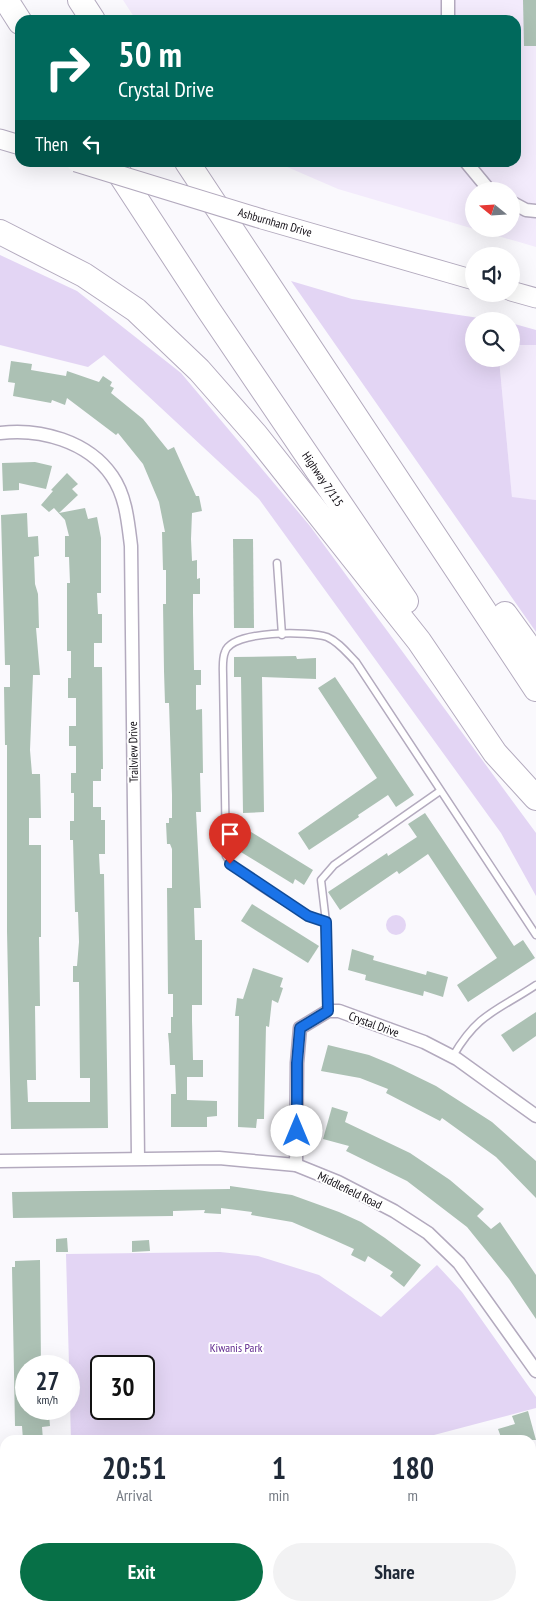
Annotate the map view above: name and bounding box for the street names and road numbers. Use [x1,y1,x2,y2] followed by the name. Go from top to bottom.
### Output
[236,204,314,240] street label: Ashburnham Drive
[299,449,347,509] street label: Highway 7/115
[125,721,141,783] street label: Trailview Drive
[347,1008,401,1040] street label: Crystal Drive
[315,1168,385,1212] street label: Middlefield Road

